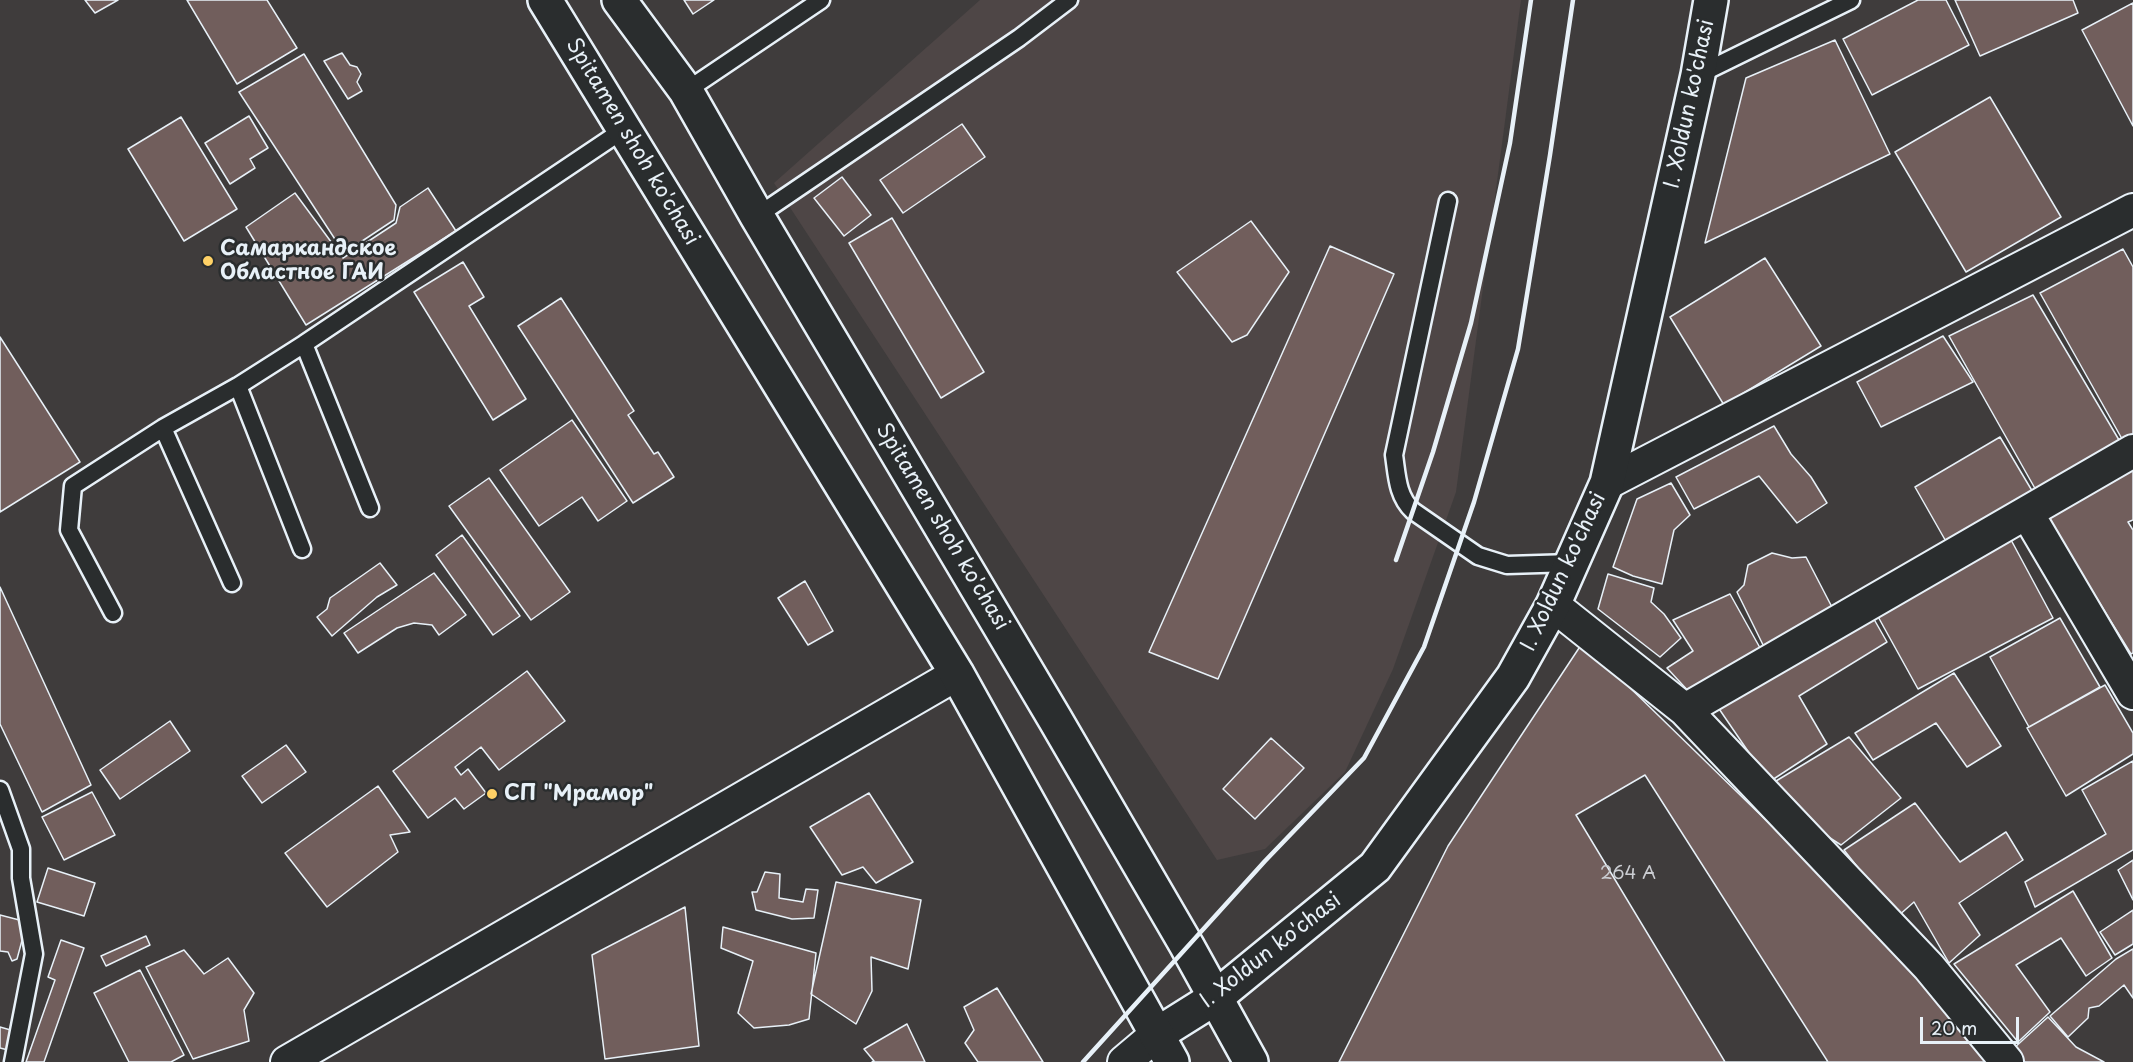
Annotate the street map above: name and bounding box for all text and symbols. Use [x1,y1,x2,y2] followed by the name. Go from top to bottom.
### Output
[1660,17,1720,191] street label: I. Xoldun ko'chasi
[560,34,704,250] street label: Spitamen shoh ko'chasi
[220,236,396,286] place label: Самаркандское Областное ГАИ
[201,254,215,268] marker: Самаркандское Областное ГАИ
[870,419,1014,635] street label: Spitamen shoh ko'chasi
[1516,489,1612,655] street label: I. Xoldun ko'chasi
[504,781,653,807] place label: СП "Мрамор"
[485,787,499,801] marker: СП "Мрамор"
[1600,863,1656,885] house number: 264 A
[1195,888,1347,1014] street label: I. Xoldun ko'chasi
[1923,1005,2022,1043] scale bar
[1931,1014,1977,1041] text: 20 m

